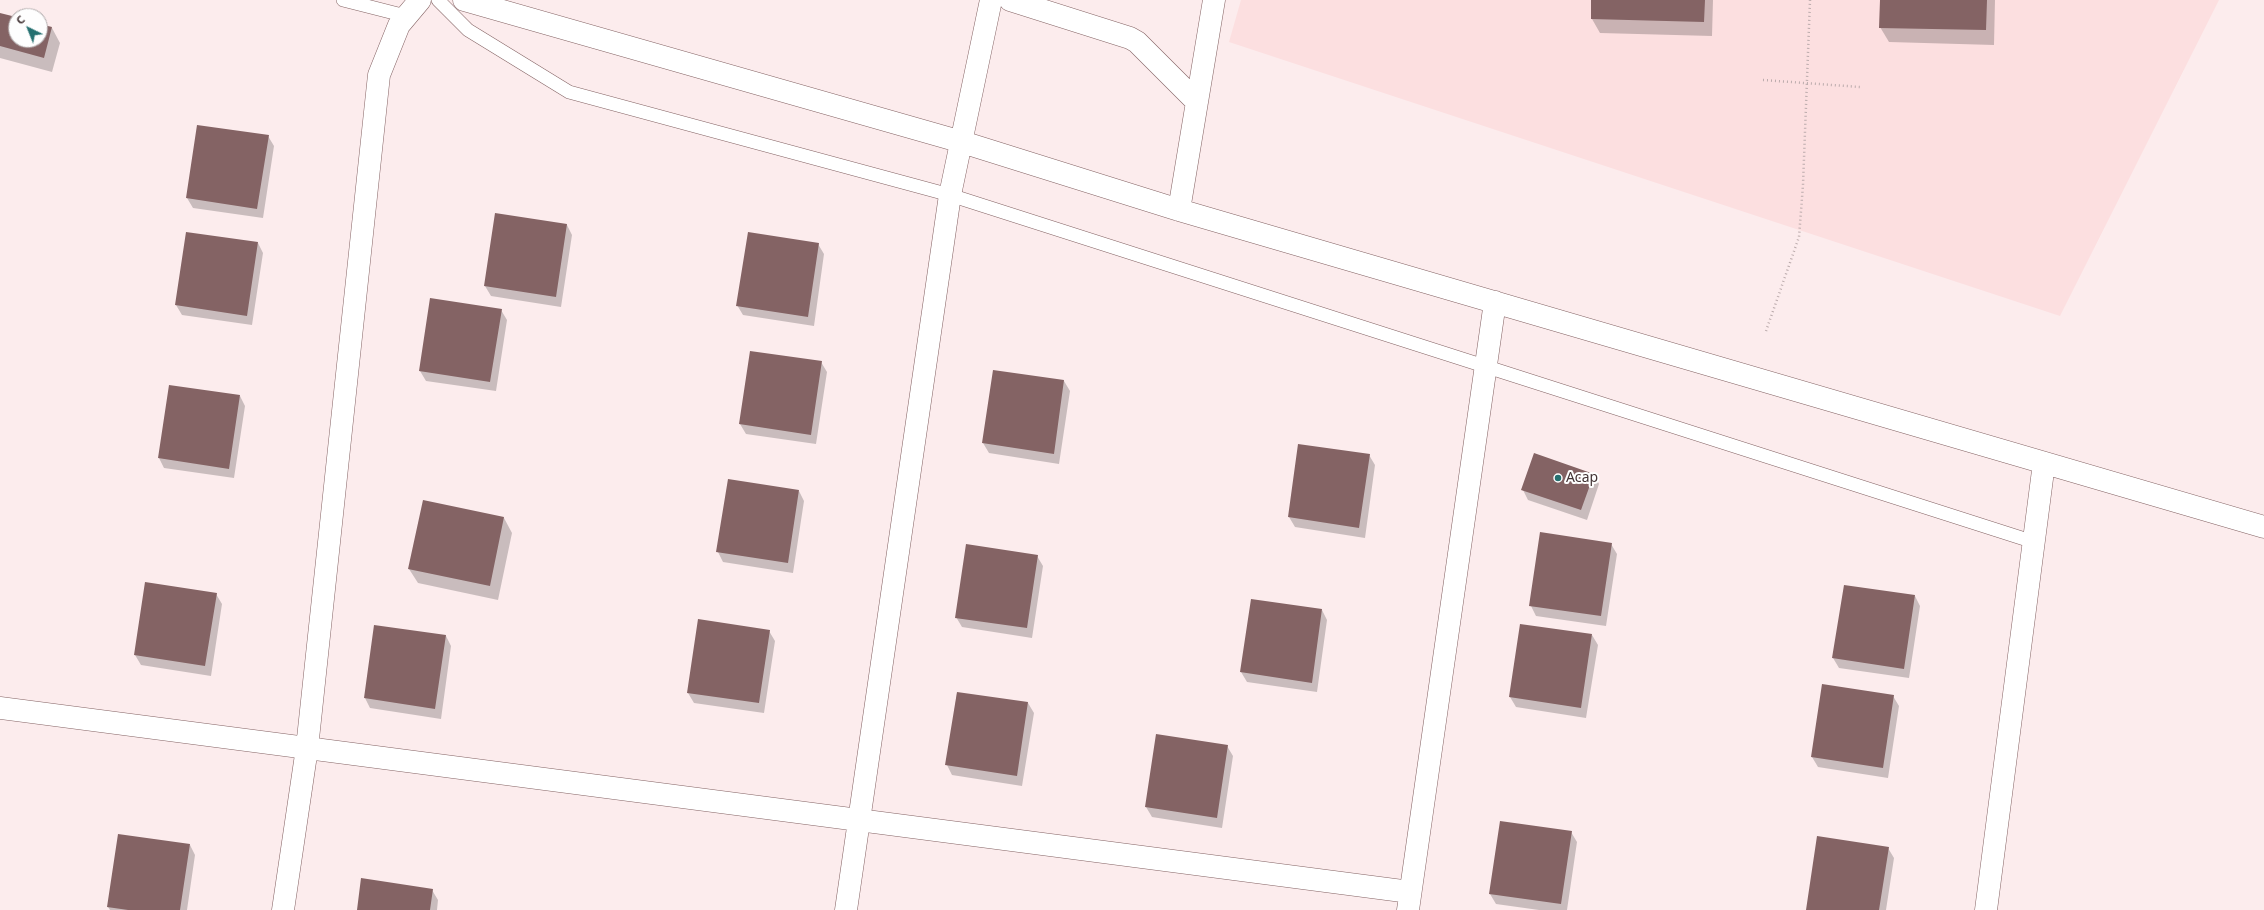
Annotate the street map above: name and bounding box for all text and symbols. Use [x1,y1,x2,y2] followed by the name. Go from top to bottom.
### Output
[8,8,48,48] north arrow
[12,12,28,28] text: С
[1566,470,1598,486] place label: Асар
[1553,473,1563,483] marker: Асар

